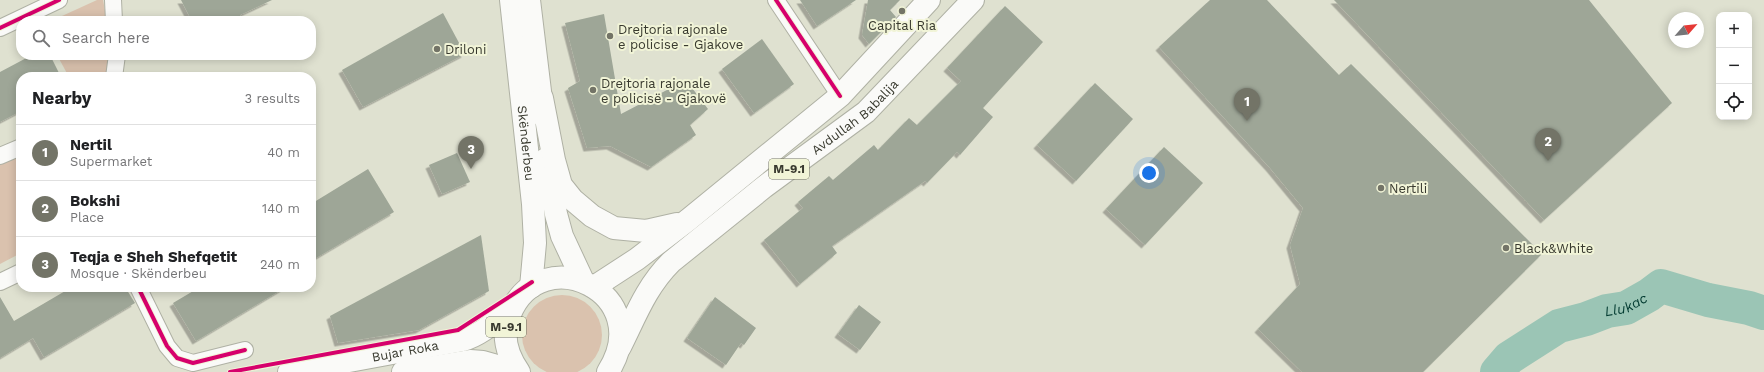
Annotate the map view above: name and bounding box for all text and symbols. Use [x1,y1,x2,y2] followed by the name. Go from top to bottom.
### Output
[897,6,907,16] marker: Capital Ria
[1668,12,1704,48] north arrow
[1716,12,1752,120] map controls
[1716,12,1752,48] button: +
[16,16,316,60] search box
[868,18,937,33] place label: Capital Ria
[618,22,743,52] place label: Drejtoria rajonale e policise - Gjakove
[30,27,52,49] icon: search
[62,29,150,47] text: Search here
[605,31,615,41] marker: Drejtoria rajonale e policise - Gjakove
[445,42,486,57] place label: Driloni
[432,44,442,54] marker: Driloni
[1716,48,1752,84] button: −
[601,76,726,106] place label: Drejtoria rajonale e policisë - Gjakovë
[809,76,902,158] street label: Avdullah Babalija
[1716,84,1752,120] button: locate
[588,85,598,95] marker: Drejtoria rajonale e policisë - Gjakovë
[32,88,91,108] text: Nearby
[1234,88,1260,121] pin: 1
[245,91,300,106] text: 3 results
[514,105,537,182] street label: Skënderbeu
[1535,128,1561,161] pin: 2
[70,136,112,154] text: Nertil
[458,136,484,169] pin: 3
[42,145,48,160] text: 1
[267,145,300,160] text: 40 m
[70,154,152,169] text: Supermarket
[769,159,809,179] road number: M-9.1
[1139,163,1159,183] your location
[1389,181,1427,196] place label: Nertili
[1376,183,1386,193] marker: Nertili
[70,192,120,210] text: Bokshi
[41,201,49,216] text: 2
[262,201,300,216] text: 140 m
[70,210,104,225] text: Place
[1514,241,1593,256] place label: Black&White
[1501,243,1511,253] marker: Black&White
[70,248,237,266] text: Teqja e Sheh Shefqetit
[41,257,49,272] text: 3
[260,257,300,272] text: 240 m
[70,266,207,281] text: Mosque · Skënderbeu
[1603,290,1650,319] water label: Llukac
[486,317,526,337] road number: M-9.1
[371,338,440,365] street label: Bujar Roka

